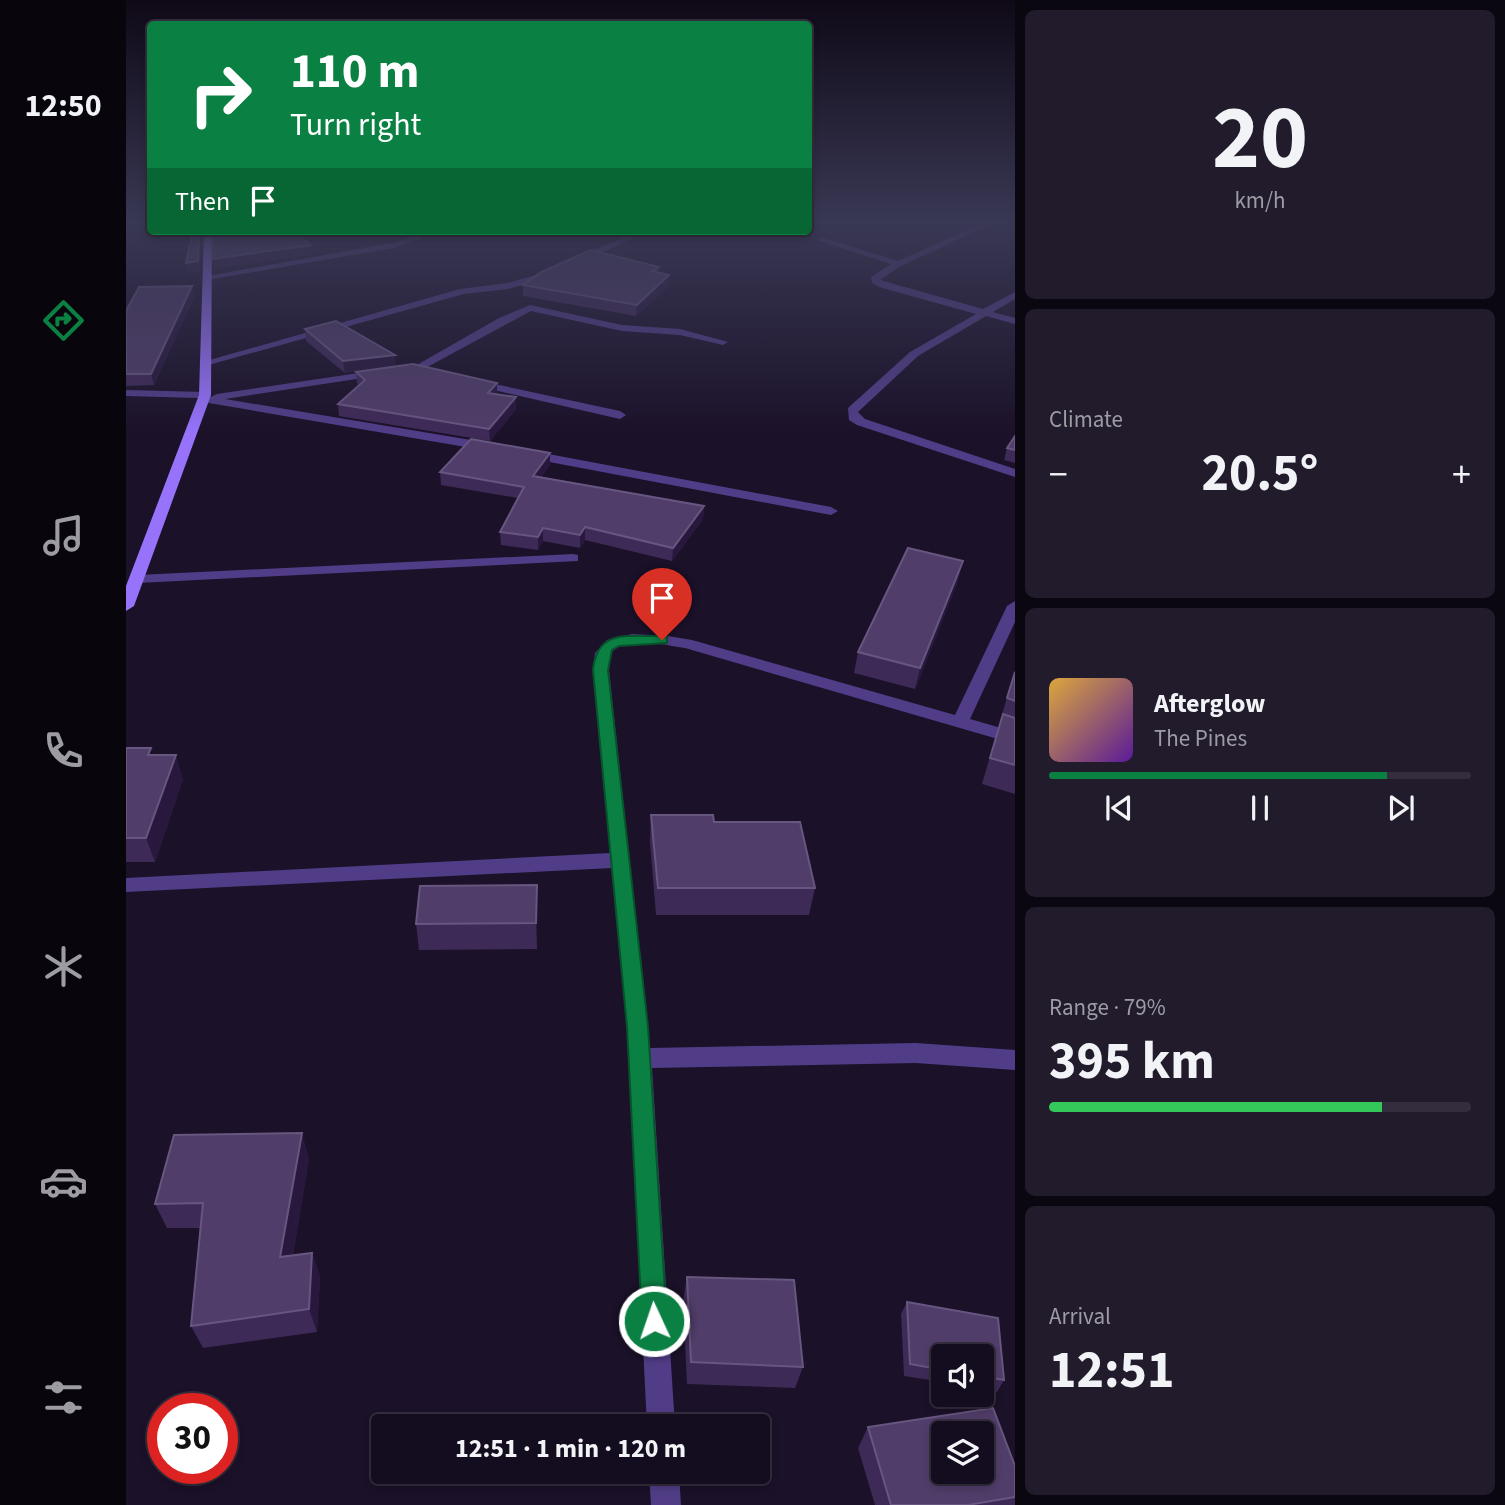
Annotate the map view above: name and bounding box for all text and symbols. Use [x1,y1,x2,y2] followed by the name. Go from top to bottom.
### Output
[290,37,419,107] text: 110 m
[175,49,266,140] icon: right
[1212,74,1308,203] text: 20
[24,83,102,129] text: 12:50
[290,102,421,148] text: Turn right
[244,182,282,220] icon: arrive
[175,183,230,220] text: Then
[1234,184,1286,217] text: km/h
[39,296,88,345] icon: directions
[1049,403,1123,436] text: Climate
[1202,437,1318,511] text: 20.5°
[1049,448,1068,502] text: −
[1452,448,1471,502] text: +
[39,511,88,560] icon: music
[632,568,692,640] pin
[643,579,681,617] icon: arrive
[1154,685,1265,722] text: Afterglow
[1154,722,1247,755] text: The Pines
[39,726,88,775] icon: phone
[1100,789,1138,827] icon: previous
[1241,789,1279,827] icon: pause
[1382,789,1420,827] icon: next
[39,942,88,991] icon: climate
[1049,991,1166,1024] text: Range · 79%
[1049,1025,1215,1099] text: 395 km
[39,1157,88,1206] icon: car
[617,1284,691,1358] position arrow
[1049,1300,1111,1333] text: Arrival
[1049,1334,1174,1408] text: 12:51
[931,1344,994,1484] map controls
[931,1344,994,1407] button: sound
[39,1373,88,1422] icon: filters
[147,1393,238,1484] speed limit sign: 30
[931,1421,994,1484] button: layers
[455,1430,686,1467] text: 12:51 · 1 min · 120 m

